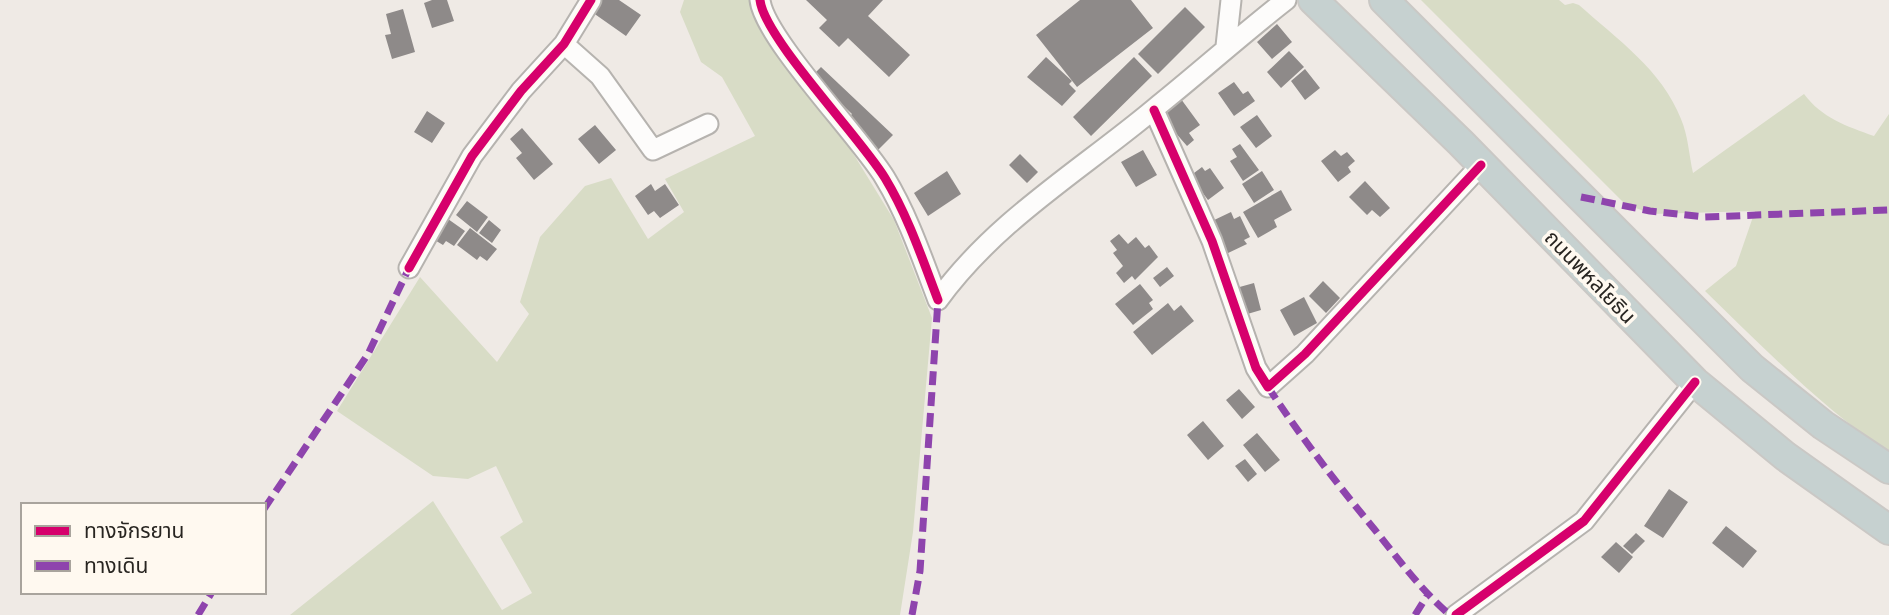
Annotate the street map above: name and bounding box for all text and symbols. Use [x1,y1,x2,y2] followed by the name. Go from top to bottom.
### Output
[1540,226,1640,328] street label: ถนนพหลโยธิน
[21,503,266,594] legend
[84,519,185,543] text: ทางจักรยาน
[84,554,148,578] text: ทางเดิน

